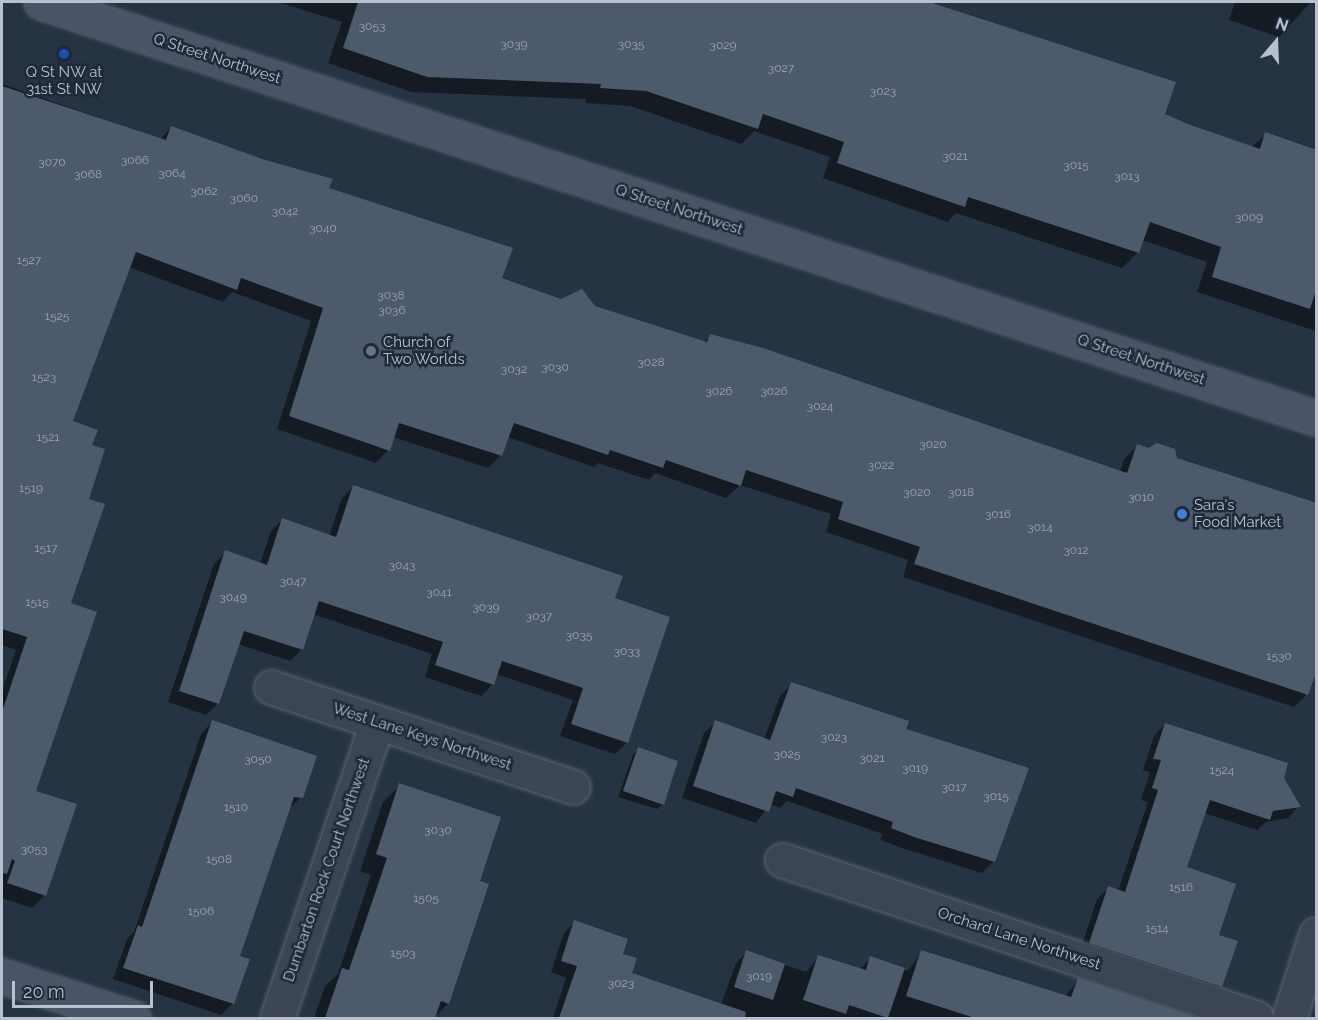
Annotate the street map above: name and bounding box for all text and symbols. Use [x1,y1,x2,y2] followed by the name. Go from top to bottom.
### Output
[1246,12,1306,72] north arrow
[1273,14,1291,35] text: N
[359,20,385,34] house number: 3053
[151,30,283,88] street label: Q Street Northwest
[500,38,528,52] house number: 3039
[618,38,644,52] house number: 3035
[709,39,737,53] house number: 3029
[57,47,71,61] marker: Q St NW at 31st St NW
[768,62,794,76] house number: 3027
[25,63,103,98] place label: Q St NW at 31st St NW
[870,85,896,99] house number: 3023
[942,150,968,164] house number: 3021
[121,154,149,168] house number: 3066
[38,156,66,170] house number: 3070
[1063,159,1089,173] house number: 3015
[158,167,186,181] house number: 3064
[74,168,102,182] house number: 3068
[1114,170,1140,184] house number: 3013
[613,181,745,239] street label: Q Street Northwest
[190,185,218,199] house number: 3062
[230,192,258,206] house number: 3060
[272,205,298,219] house number: 3042
[1235,211,1263,225] house number: 3009
[309,222,337,236] house number: 3040
[17,254,41,268] house number: 1527
[377,289,405,303] house number: 3038
[378,304,406,318] house number: 3036
[45,310,69,324] house number: 1525
[1075,331,1207,389] street label: Q Street Northwest
[383,333,465,368] place label: Church of Two Worlds
[364,344,378,358] marker: Church of Two Worlds
[637,356,665,370] house number: 3028
[541,361,569,375] house number: 3030
[501,363,527,377] house number: 3032
[32,371,56,385] house number: 1523
[705,385,733,399] house number: 3026
[760,385,788,399] house number: 3026
[807,400,833,414] house number: 3024
[36,431,60,445] house number: 1521
[919,438,947,452] house number: 3020
[868,459,894,473] house number: 3022
[19,482,43,496] house number: 1519
[903,486,931,500] house number: 3020
[948,486,974,500] house number: 3018
[1128,491,1154,505] house number: 3010
[1194,496,1281,531] place label: Sara's Food Market
[1175,507,1189,521] marker: Sara's Food Market
[985,508,1011,522] house number: 3016
[1027,521,1053,535] house number: 3014
[34,542,58,556] house number: 1517
[1063,544,1089,558] house number: 3012
[389,559,415,573] house number: 3043
[280,575,306,589] house number: 3047
[426,586,452,600] house number: 3041
[219,591,247,605] house number: 3049
[25,596,49,610] house number: 1515
[472,601,500,615] house number: 3039
[526,610,552,624] house number: 3037
[566,629,592,643] house number: 3035
[614,645,640,659] house number: 3033
[1266,650,1292,664] house number: 1530
[330,700,514,774] street label: West Lane Keys Northwest
[821,731,847,745] house number: 3023
[774,748,800,762] house number: 3025
[859,752,885,766] house number: 3021
[244,753,272,767] house number: 3050
[280,756,374,984] street label: Dumbarton Rock Court Northwest
[902,762,928,776] house number: 3019
[1210,764,1234,778] house number: 1524
[941,781,967,795] house number: 3017
[983,790,1009,804] house number: 3015
[224,801,248,815] house number: 1510
[424,824,452,838] house number: 3030
[21,843,47,857] house number: 3053
[206,853,232,867] house number: 1508
[1169,881,1193,895] house number: 1516
[413,892,439,906] house number: 1505
[935,904,1103,974] street label: Orchard Lane Northwest
[188,905,214,919] house number: 1506
[1145,922,1169,936] house number: 1514
[390,947,416,961] house number: 1503
[15,969,156,1007] scale bar
[746,970,772,984] house number: 3019
[608,977,634,991] house number: 3023
[23,981,65,1002] text: 20 m

